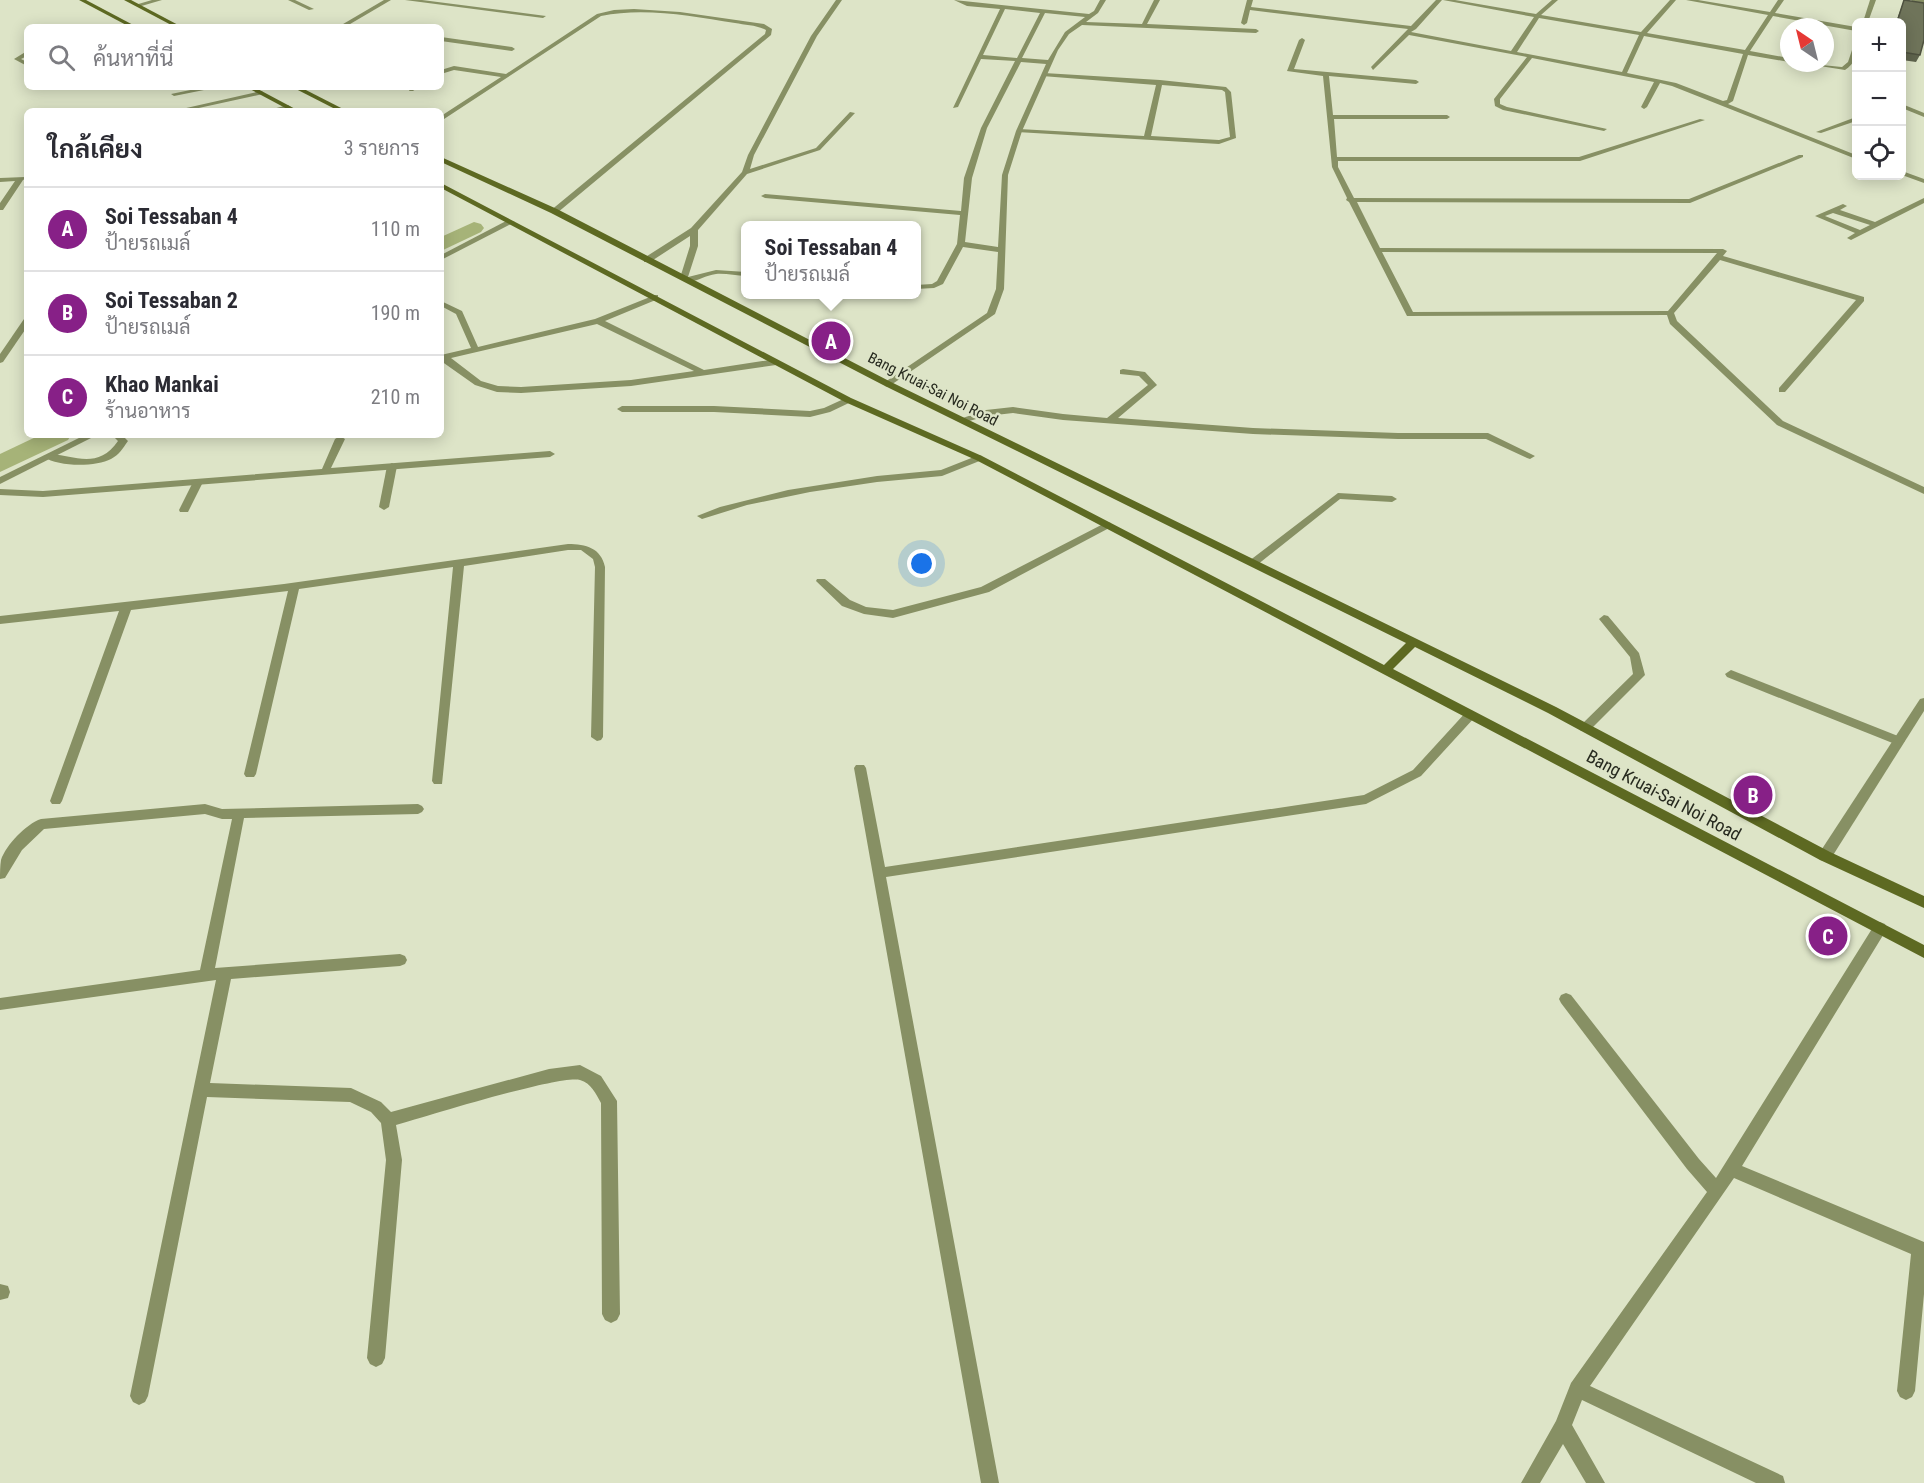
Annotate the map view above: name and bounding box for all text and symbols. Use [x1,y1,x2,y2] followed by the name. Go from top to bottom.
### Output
[1780,18,1834,72] north arrow
[1852,18,1906,180] map controls
[1852,18,1906,72] button: +
[24,24,444,90] search box
[45,41,78,74] icon: search
[93,46,173,71] text: ค้นหาที่นี่
[1852,72,1906,126] button: −
[1852,126,1906,180] button: locate
[48,134,143,164] text: ใกล้เคียง
[344,136,420,160] text: 3 รายการ
[105,204,238,229] text: Soi Tessaban 4
[62,217,73,241] text: A
[371,217,420,241] text: 110 m
[741,221,921,299] popup
[105,231,191,255] text: ป้ายรถเมล์
[765,235,897,260] text: Soi Tessaban 4
[765,262,850,286] text: ป้ายรถเมล์
[105,288,238,313] text: Soi Tessaban 2
[62,301,73,325] text: B
[371,301,420,325] text: 190 m
[105,315,191,339] text: ป้ายรถเมล์
[812,318,850,364] pin: A
[865,348,1001,430] street label: Bang Kruai-Sai Noi Road
[105,372,219,397] text: Khao Mankai
[62,385,73,409] text: C
[371,385,420,409] text: 210 m
[105,399,191,423] text: ร้านอาหาร
[907,549,936,578] your location
[1583,745,1745,845] street label: Bang Kruai-Sai Noi Road
[1734,772,1772,818] pin: B
[1808,914,1848,958] pin: C

